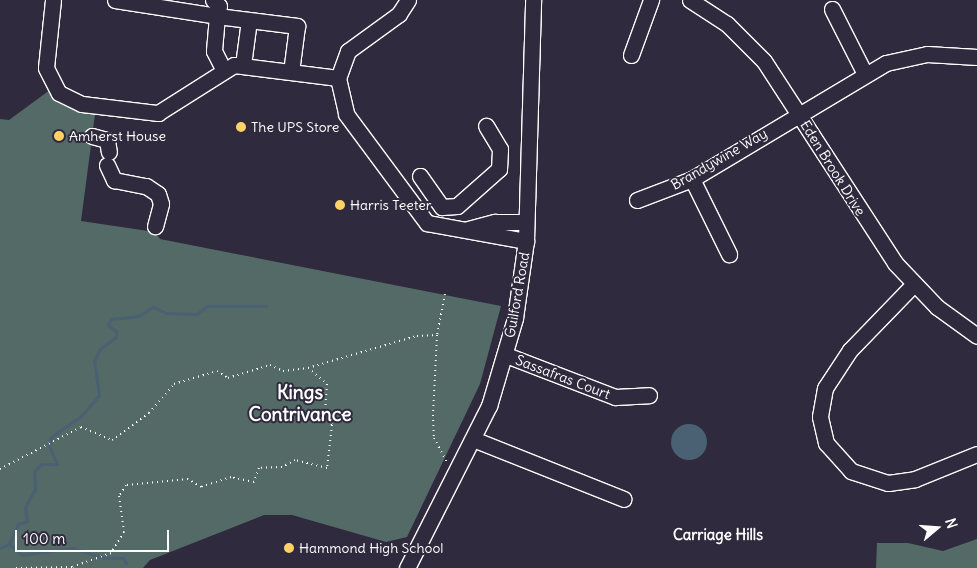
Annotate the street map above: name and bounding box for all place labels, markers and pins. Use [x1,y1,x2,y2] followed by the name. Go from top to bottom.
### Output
[251,119,339,135] place label: The UPS Store
[235,121,247,133] marker: The UPS Store
[69,128,166,144] place label: Amherst House
[53,130,65,142] marker: Amherst House
[350,197,432,213] place label: Harris Teeter
[334,199,346,211] marker: Harris Teeter
[299,540,443,556] place label: Hammond High School
[283,542,295,554] marker: Hammond High School

